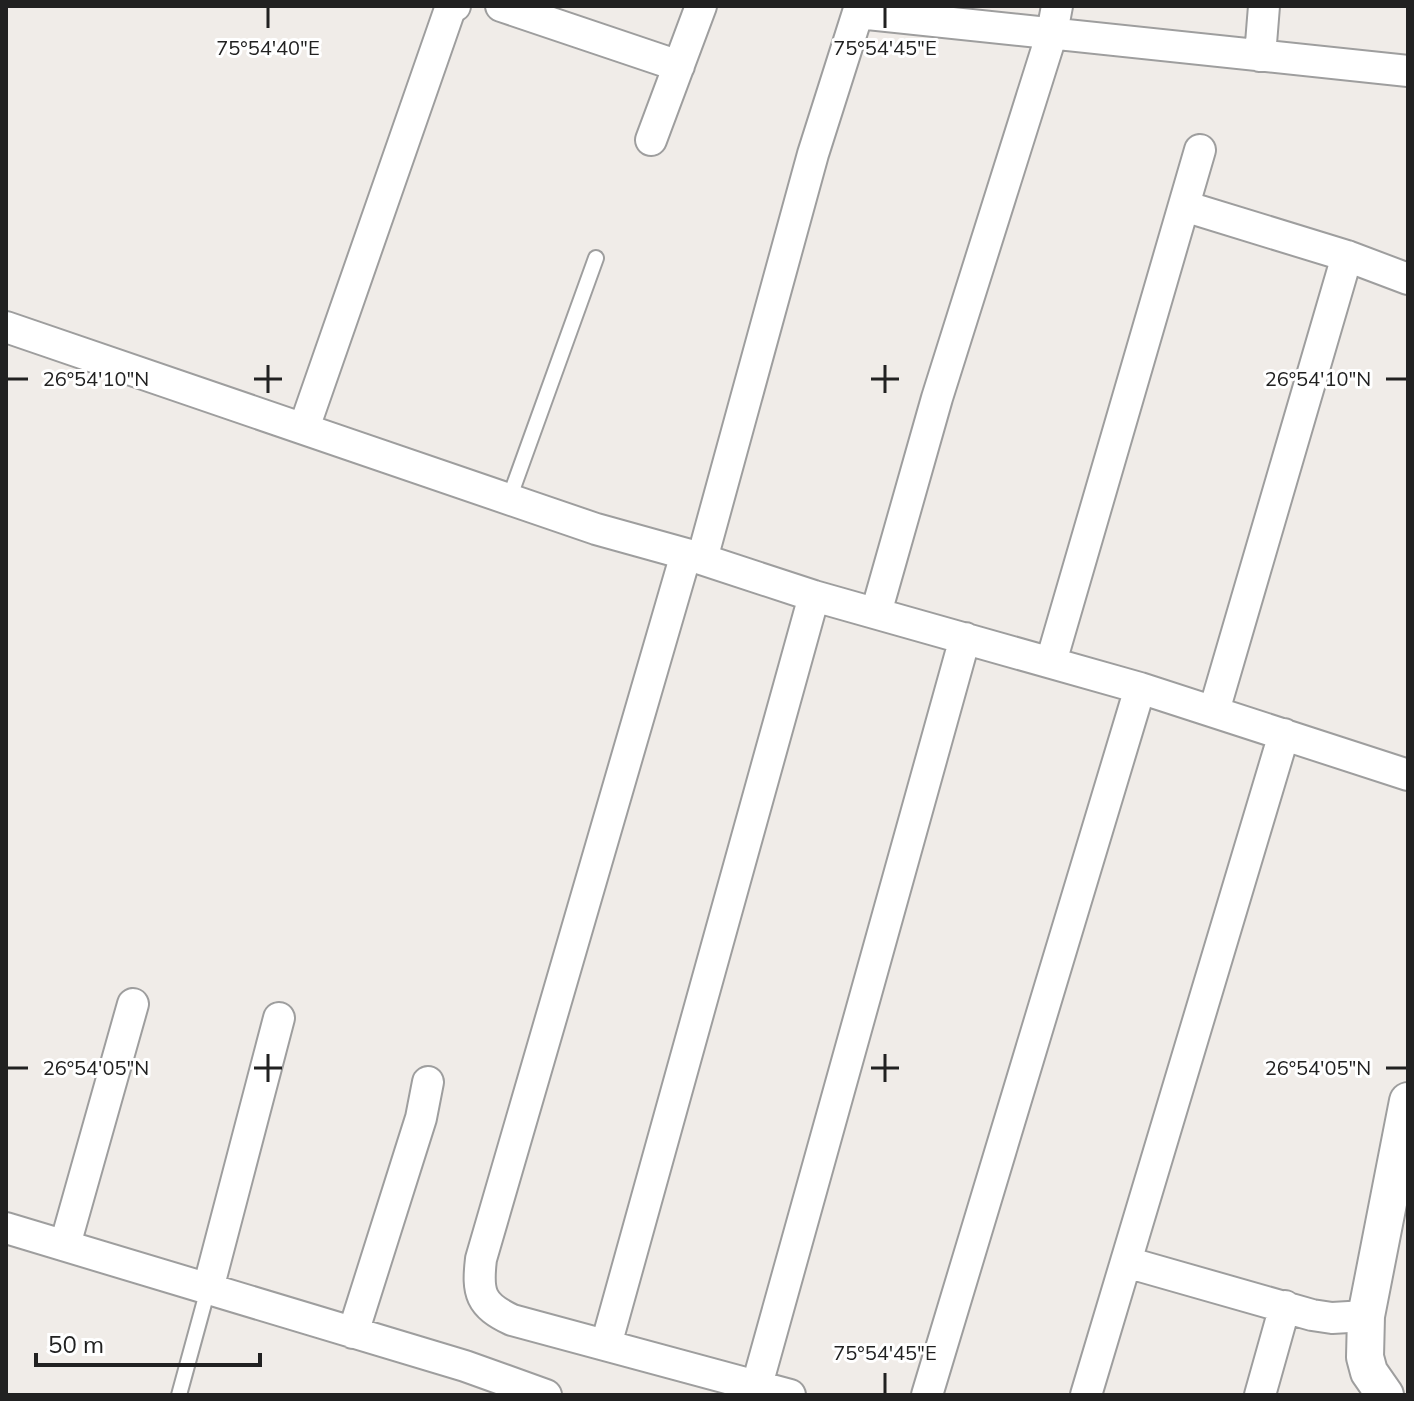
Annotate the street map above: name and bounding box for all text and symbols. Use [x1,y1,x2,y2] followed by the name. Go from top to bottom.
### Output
[216,35,320,60] text: 75°54'40"E
[833,35,937,60] text: 75°54'45"E
[43,366,149,391] text: 26°54'10"N
[1265,366,1371,391] text: 26°54'10"N
[43,1055,149,1080] text: 26°54'05"N
[1265,1055,1371,1080] text: 26°54'05"N
[36,1317,260,1367] scale bar
[48,1329,104,1359] text: 50 m
[833,1340,937,1365] text: 75°54'45"E

